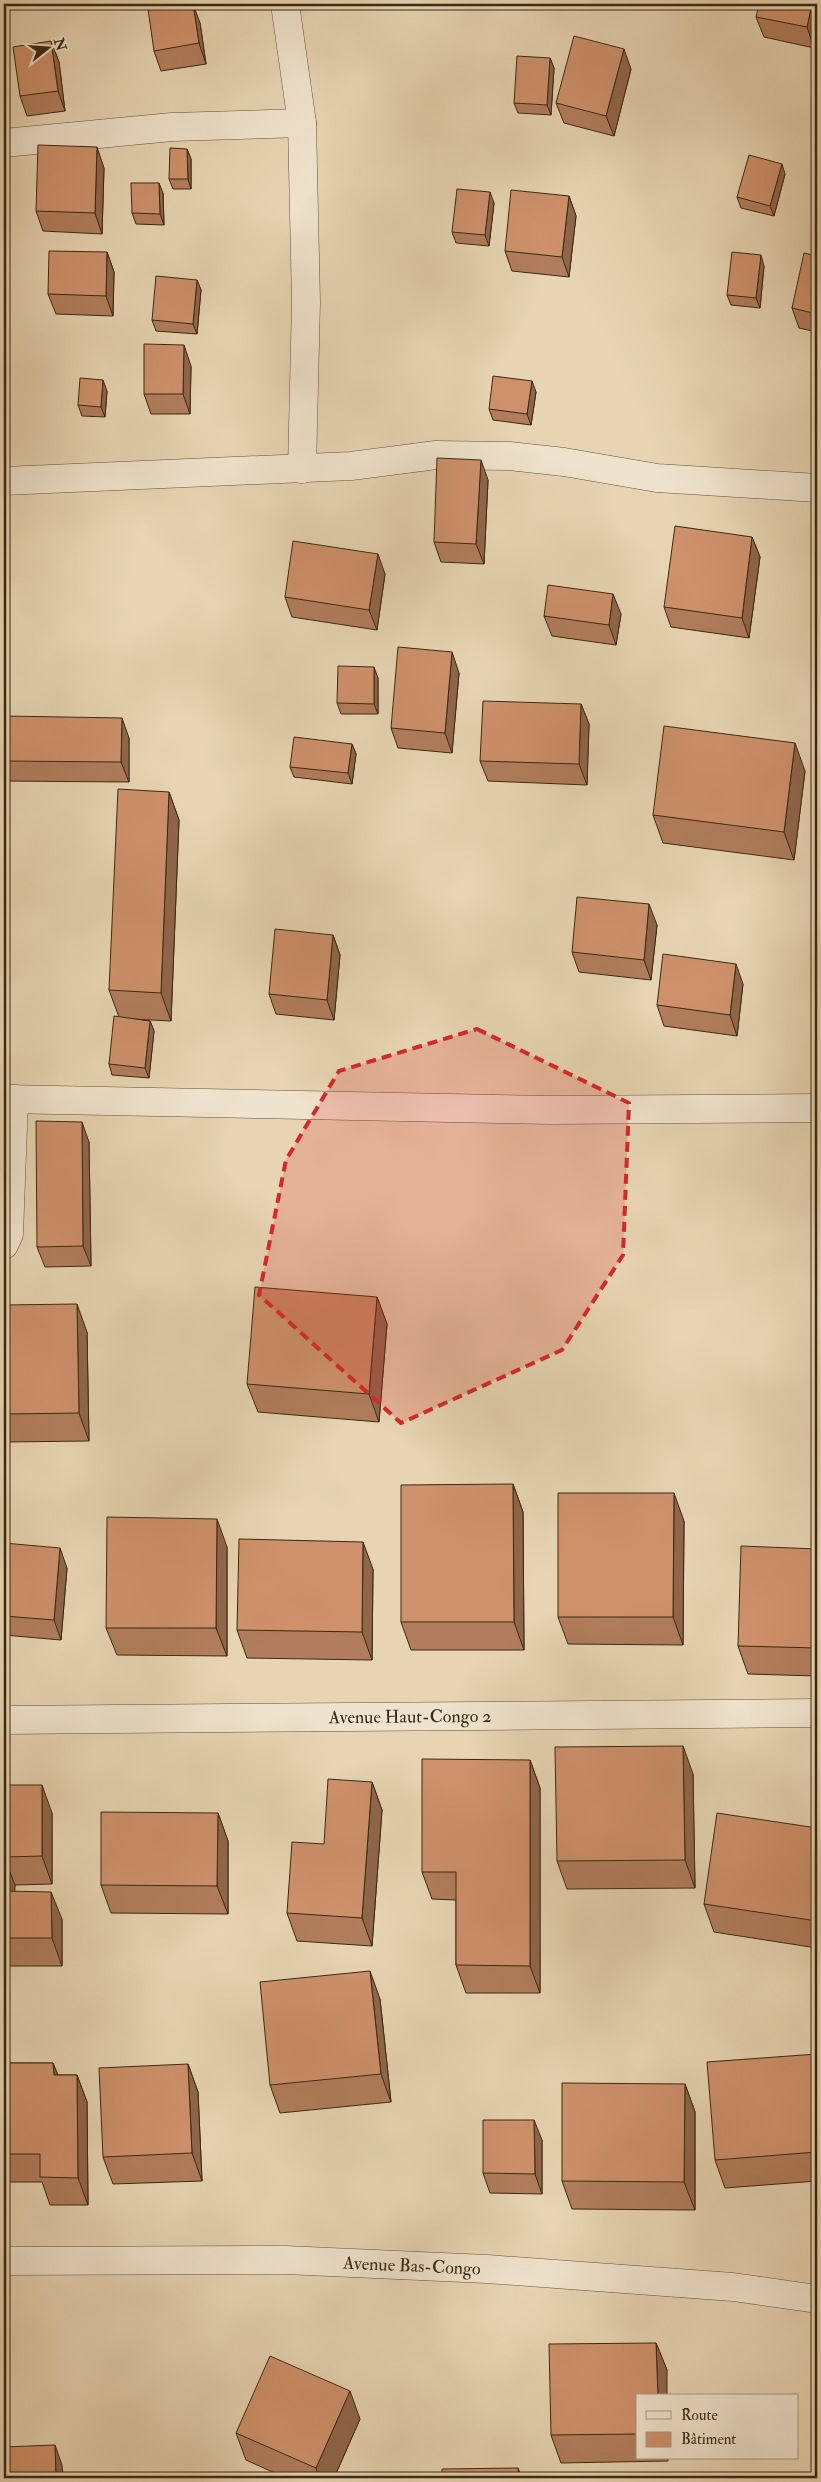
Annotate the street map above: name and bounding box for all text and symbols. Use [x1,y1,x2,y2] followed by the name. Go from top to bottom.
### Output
[22,22,72,72] north arrow
[50,35,70,53] text: N
[328,1705,491,1729] street label: Avenue Haut-Congo 2
[342,2252,481,2281] street label: Avenue Bas-Congo
[636,2394,798,2460] legend
[681,2406,718,2425] text: Route
[681,2430,736,2449] text: Bâtiment

